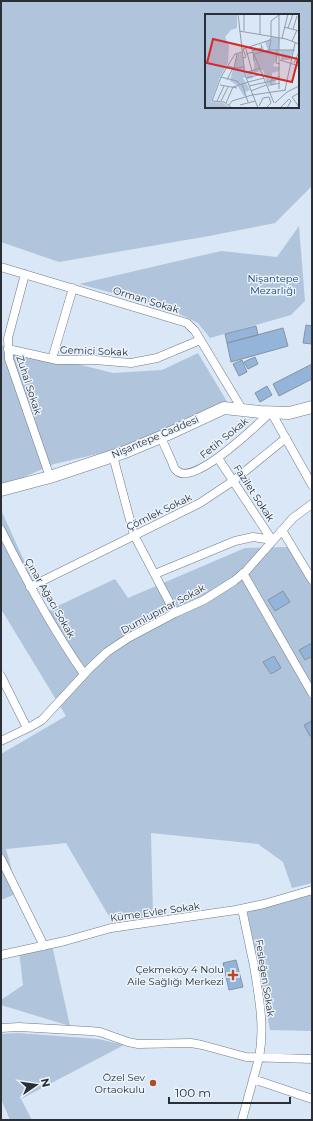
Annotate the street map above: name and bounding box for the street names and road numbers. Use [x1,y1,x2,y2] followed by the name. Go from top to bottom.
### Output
[111,284,181,316] street label: Orman Sokak
[60,343,128,359] street label: Gemici Sokak
[13,354,45,416] street label: Zuhal Sokak
[109,413,201,461] street label: Nişantepe Caddesi
[197,415,251,461] street label: Fetih Sokak
[231,462,277,524] street label: Fazilet Sokak
[124,491,194,533] street label: Çömlek Sokak
[22,556,78,640] street label: Çınar Ağacı Sokak
[118,581,208,637] street label: Dumlupınar Sokak
[109,899,201,925] street label: Küme Evler Sokak
[252,938,278,1018] street label: Fesleğen Sokak

